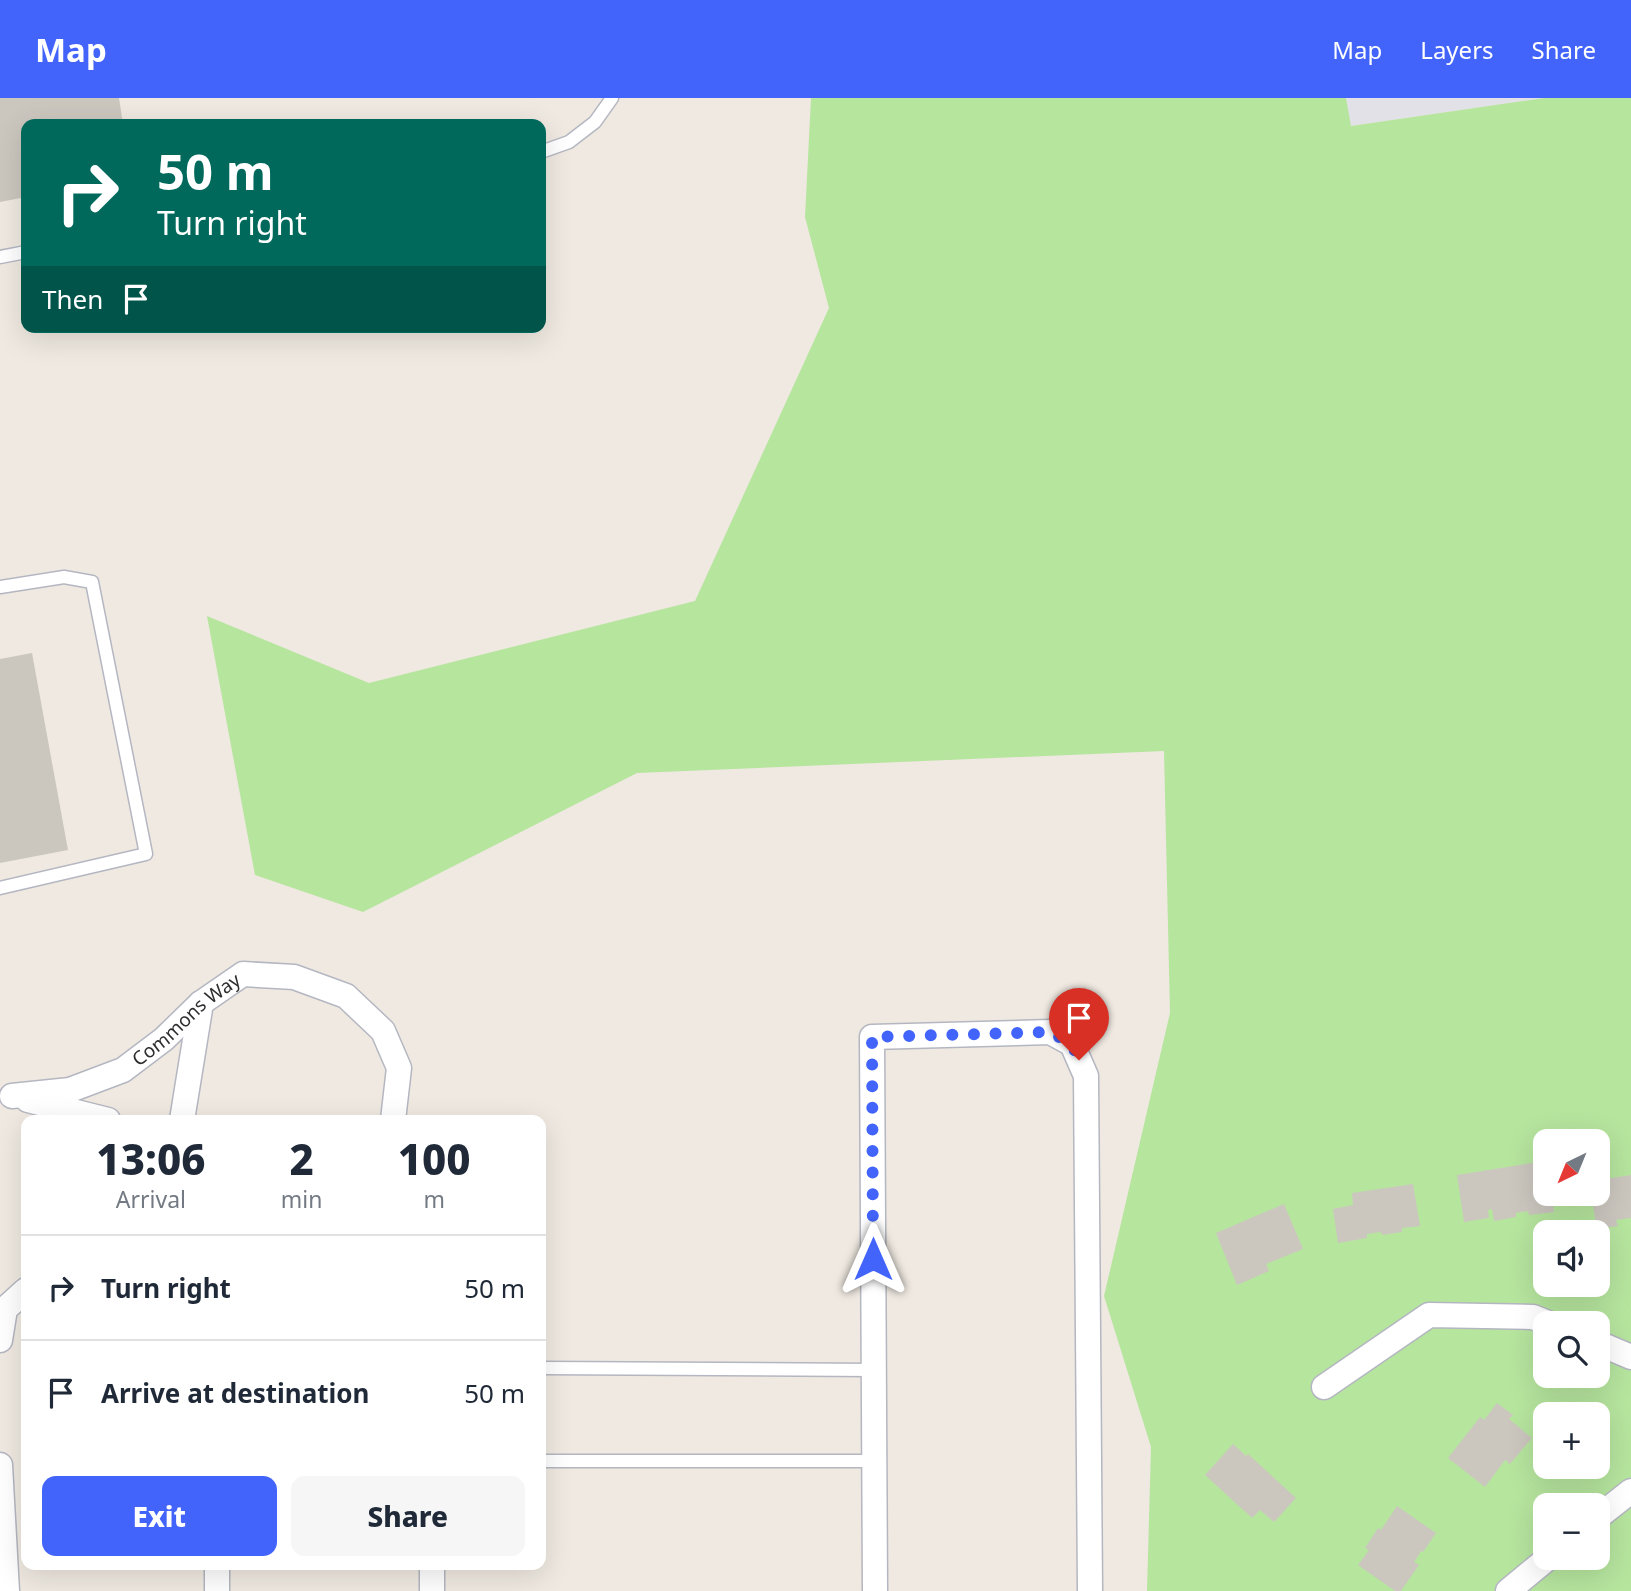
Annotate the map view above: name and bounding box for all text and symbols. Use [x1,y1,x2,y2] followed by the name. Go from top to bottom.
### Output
[35,27,107,72] text: Map
[1332,33,1382,66] text: Map
[1420,33,1494,66] text: Layers
[1532,33,1596,66] text: Share
[157,138,274,204] text: 50 m
[42,147,133,238] icon: right
[157,201,307,244] text: Turn right
[117,280,155,318] icon: arrive
[42,281,103,317] text: Then
[126,967,246,1072] street label: Commons Way
[1049,988,1109,1060] pin
[1060,999,1098,1037] icon: arrive
[1533,1129,1610,1206] north arrow
[1533,1129,1610,1570] map controls
[96,1130,205,1187] text: 13:06
[289,1130,314,1187] text: 2
[398,1130,471,1187] text: 100
[116,1183,186,1215] text: Arrival
[281,1183,322,1215] text: min
[423,1183,445,1215] text: m
[1533,1220,1610,1297] button: sound
[836,1222,910,1296] position arrow
[42,1269,80,1307] icon: right
[101,1270,231,1306] text: Turn right
[464,1270,525,1306] text: 50 m
[1533,1311,1610,1388] button: search
[42,1374,80,1412] icon: arrive
[101,1375,370,1411] text: Arrive at destination
[464,1375,525,1411] text: 50 m
[1533,1402,1610,1479] button: +
[42,1476,277,1556] button: Exit
[291,1476,525,1556] button: Share
[1533,1493,1610,1570] button: −

